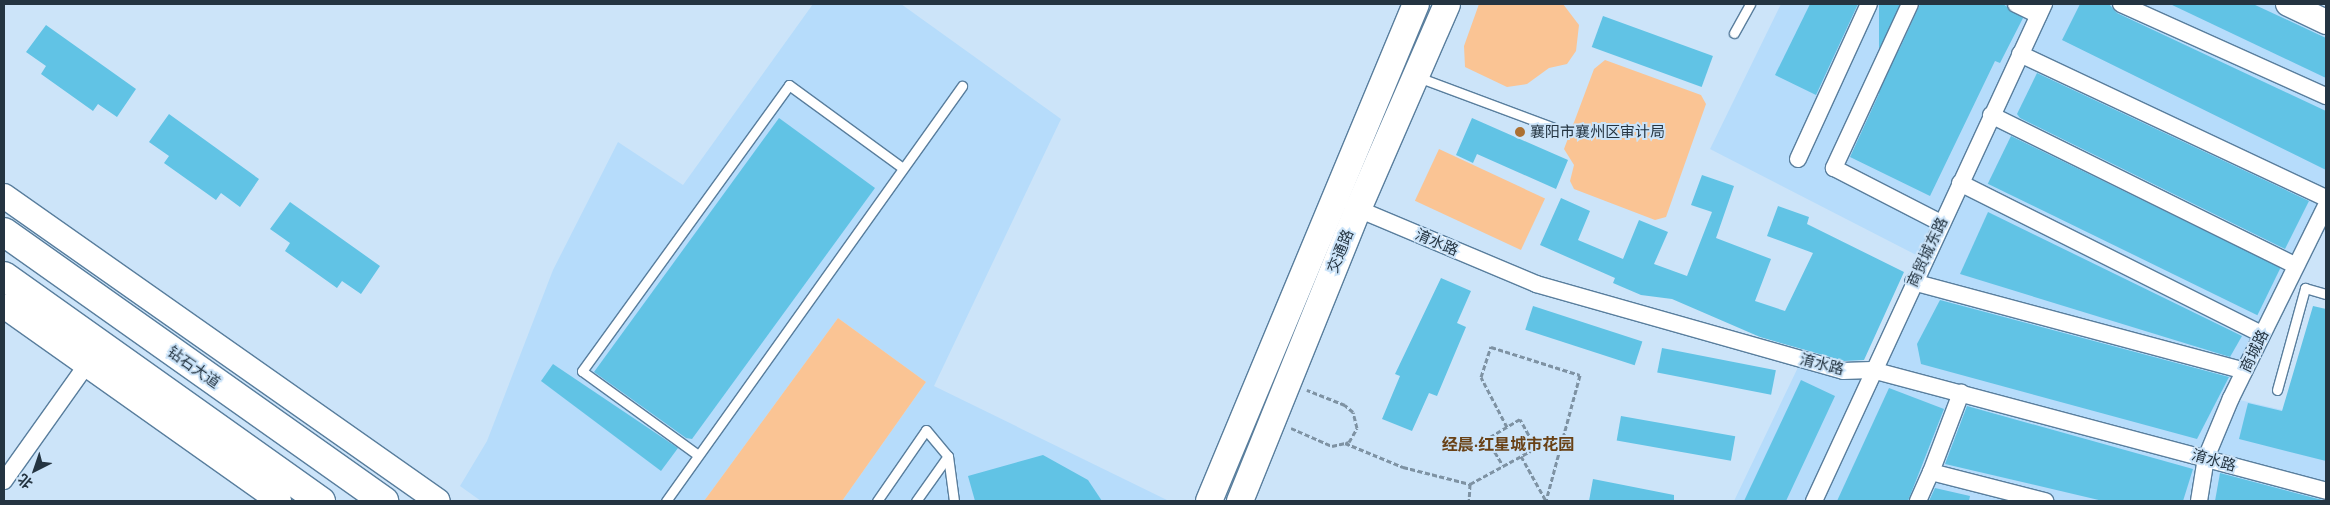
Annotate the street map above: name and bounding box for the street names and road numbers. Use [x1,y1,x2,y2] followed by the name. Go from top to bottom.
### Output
[1903,214,1951,290] street label: 商贸城东路
[1413,225,1461,259] street label: 淯水路
[1323,227,1357,275] street label: 交通路
[2236,327,2272,375] street label: 商城路
[164,342,224,392] street label: 钻石大道
[1798,350,1846,378] street label: 淯水路
[2190,445,2238,475] street label: 淯水路

